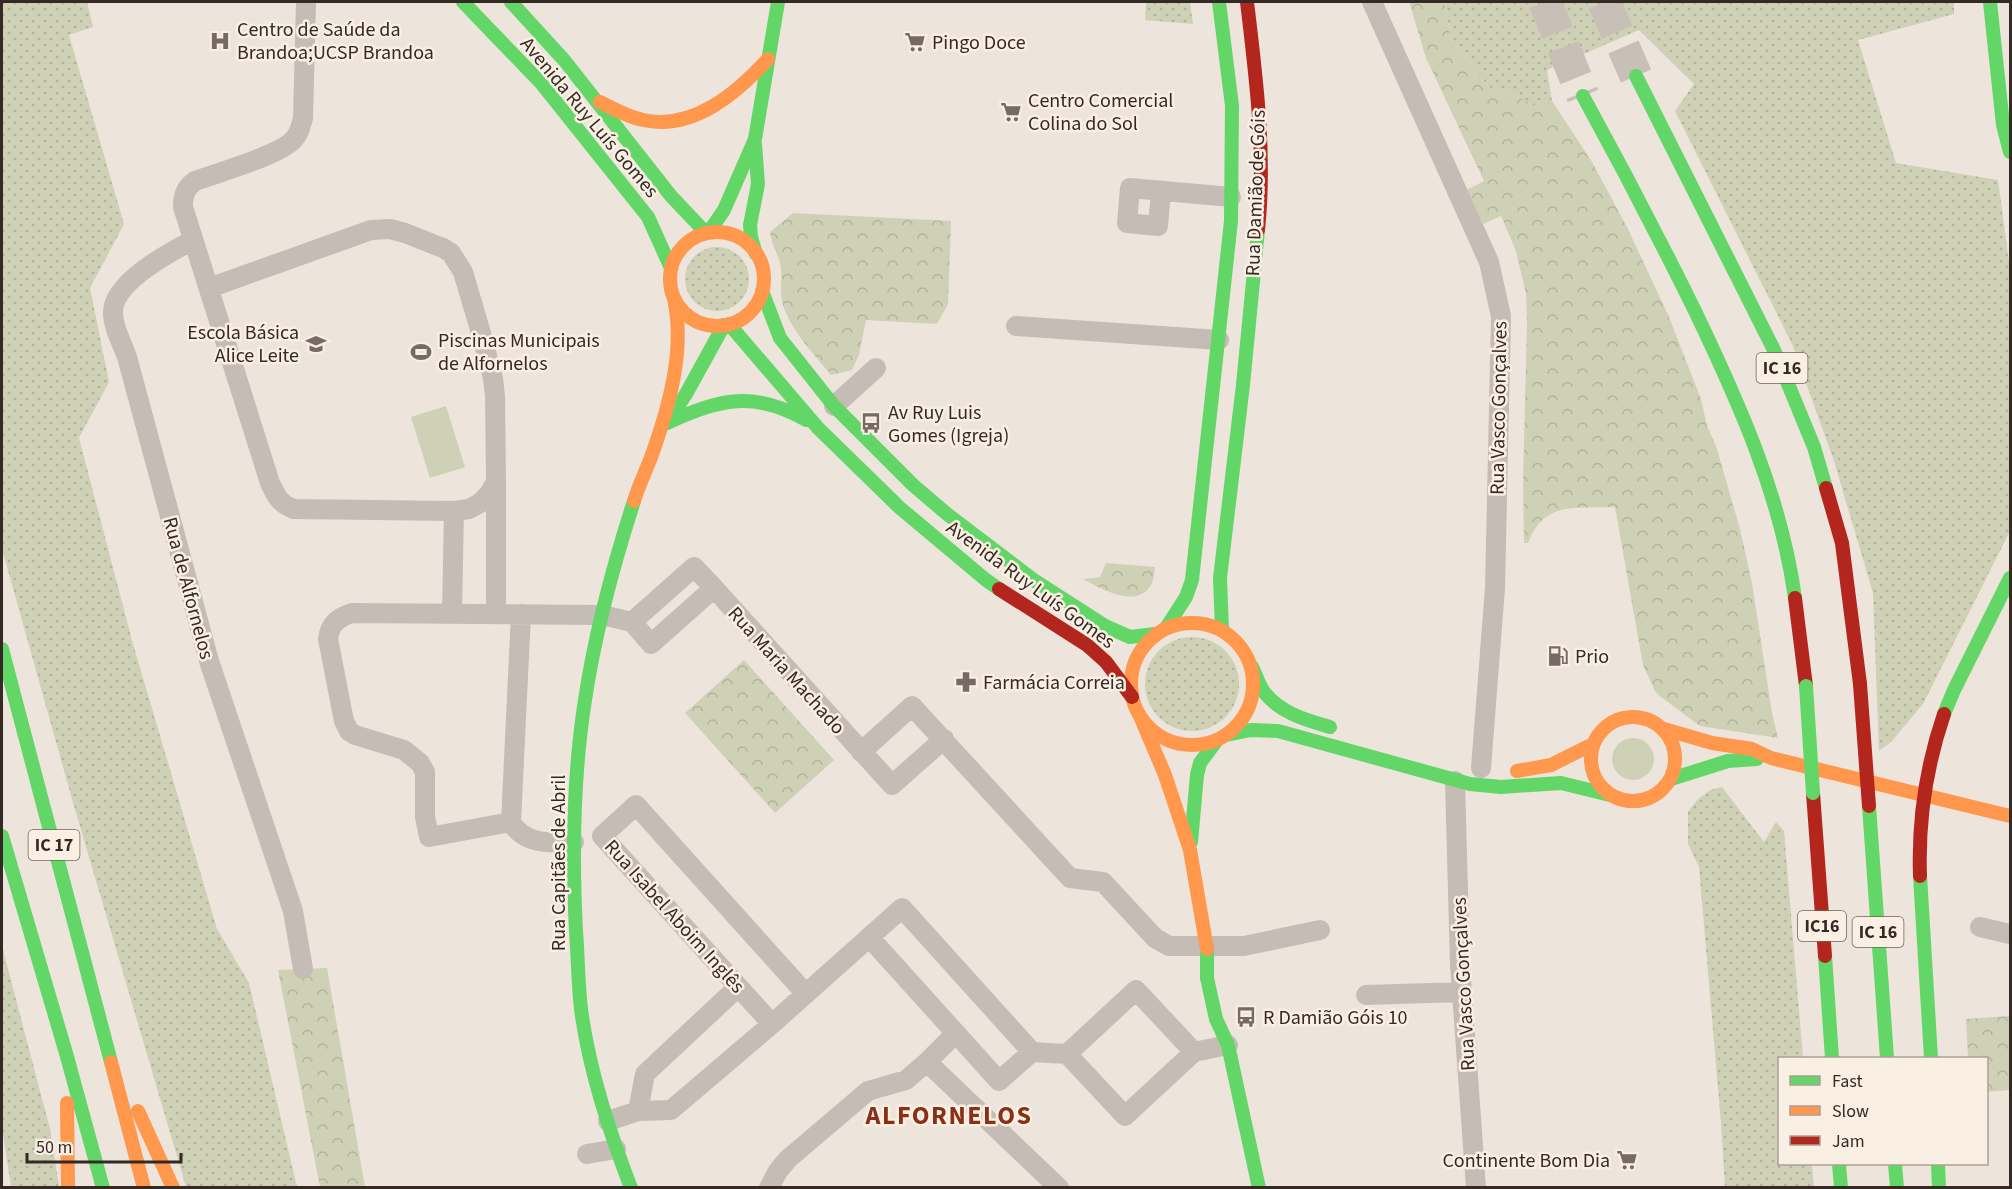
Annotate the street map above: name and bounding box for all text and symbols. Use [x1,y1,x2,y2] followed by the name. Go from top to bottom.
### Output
[237,16,434,67] place label: Centro de Saúde da Brandoa;UCSP Brandoa
[208,29,232,53] hospital icon: Centro de Saúde da Brandoa;UCSP Brandoa
[932,29,1026,57] place label: Pingo Doce
[903,30,927,54] supermarket icon: Pingo Doce
[513,31,665,204] street label: Avenida Ruy Luís Gomes
[1028,87,1173,138] place label: Centro Comercial Colina do Sol
[999,100,1023,124] supermarket icon: Centro Comercial Colina do Sol
[1239,109,1273,277] street label: Rua Damião de Góis
[187,319,299,370] place label: Escola Básica Alice Leite
[1483,321,1515,495] street label: Rua Vasco Gonçalves
[438,327,600,378] place label: Piscinas Municipais de Alfornelos
[304,332,328,356] school or university icon: Escola Básica Alice Leite
[409,340,433,364] sports icon: Piscinas Municipais de Alfornelos
[1756,353,1808,383] road number: IC 16
[888,399,1009,450] place label: Av Ruy Luis Gomes (Igreja)
[859,411,883,435] bus stop icon: Av Ruy Luis Gomes (Igreja)
[156,514,220,662] street label: Rua de Alfornelos
[940,514,1120,656] street label: Avenida Ruy Luís Gomes
[721,601,851,741] street label: Rua Maria Machado
[1575,643,1609,671] place label: Prio
[1546,644,1570,668] fuel station icon: Prio
[983,669,1125,697] place label: Farmácia Correia
[954,670,978,694] pharmacy icon: Farmácia Correia
[545,775,573,951] street label: Rua Capitães de Abril
[28,830,80,860] road number: IC 17
[598,834,751,1000] street label: Rua Isabel Aboim Inglês
[1445,896,1483,1072] street label: Rua Vasco Gonçalves
[1798,911,1846,941] road number: IC16
[1852,917,1904,947] road number: IC 16
[1263,1004,1408,1032] place label: R Damião Góis 10
[1234,1005,1258,1029] bus stop icon: R Damião Góis 10
[1778,1057,1988,1165] legend
[1832,1069,1863,1094] text: Fast
[865,1097,1032,1134] district label: ALFORNELOS
[1832,1099,1869,1124] text: Slow
[27,1126,182,1164] scale bar
[1832,1129,1865,1154] text: Jam
[36,1135,72,1160] text: 50 m
[1442,1147,1610,1175] place label: Continente Bom Dia
[1615,1148,1639,1172] supermarket icon: Continente Bom Dia

